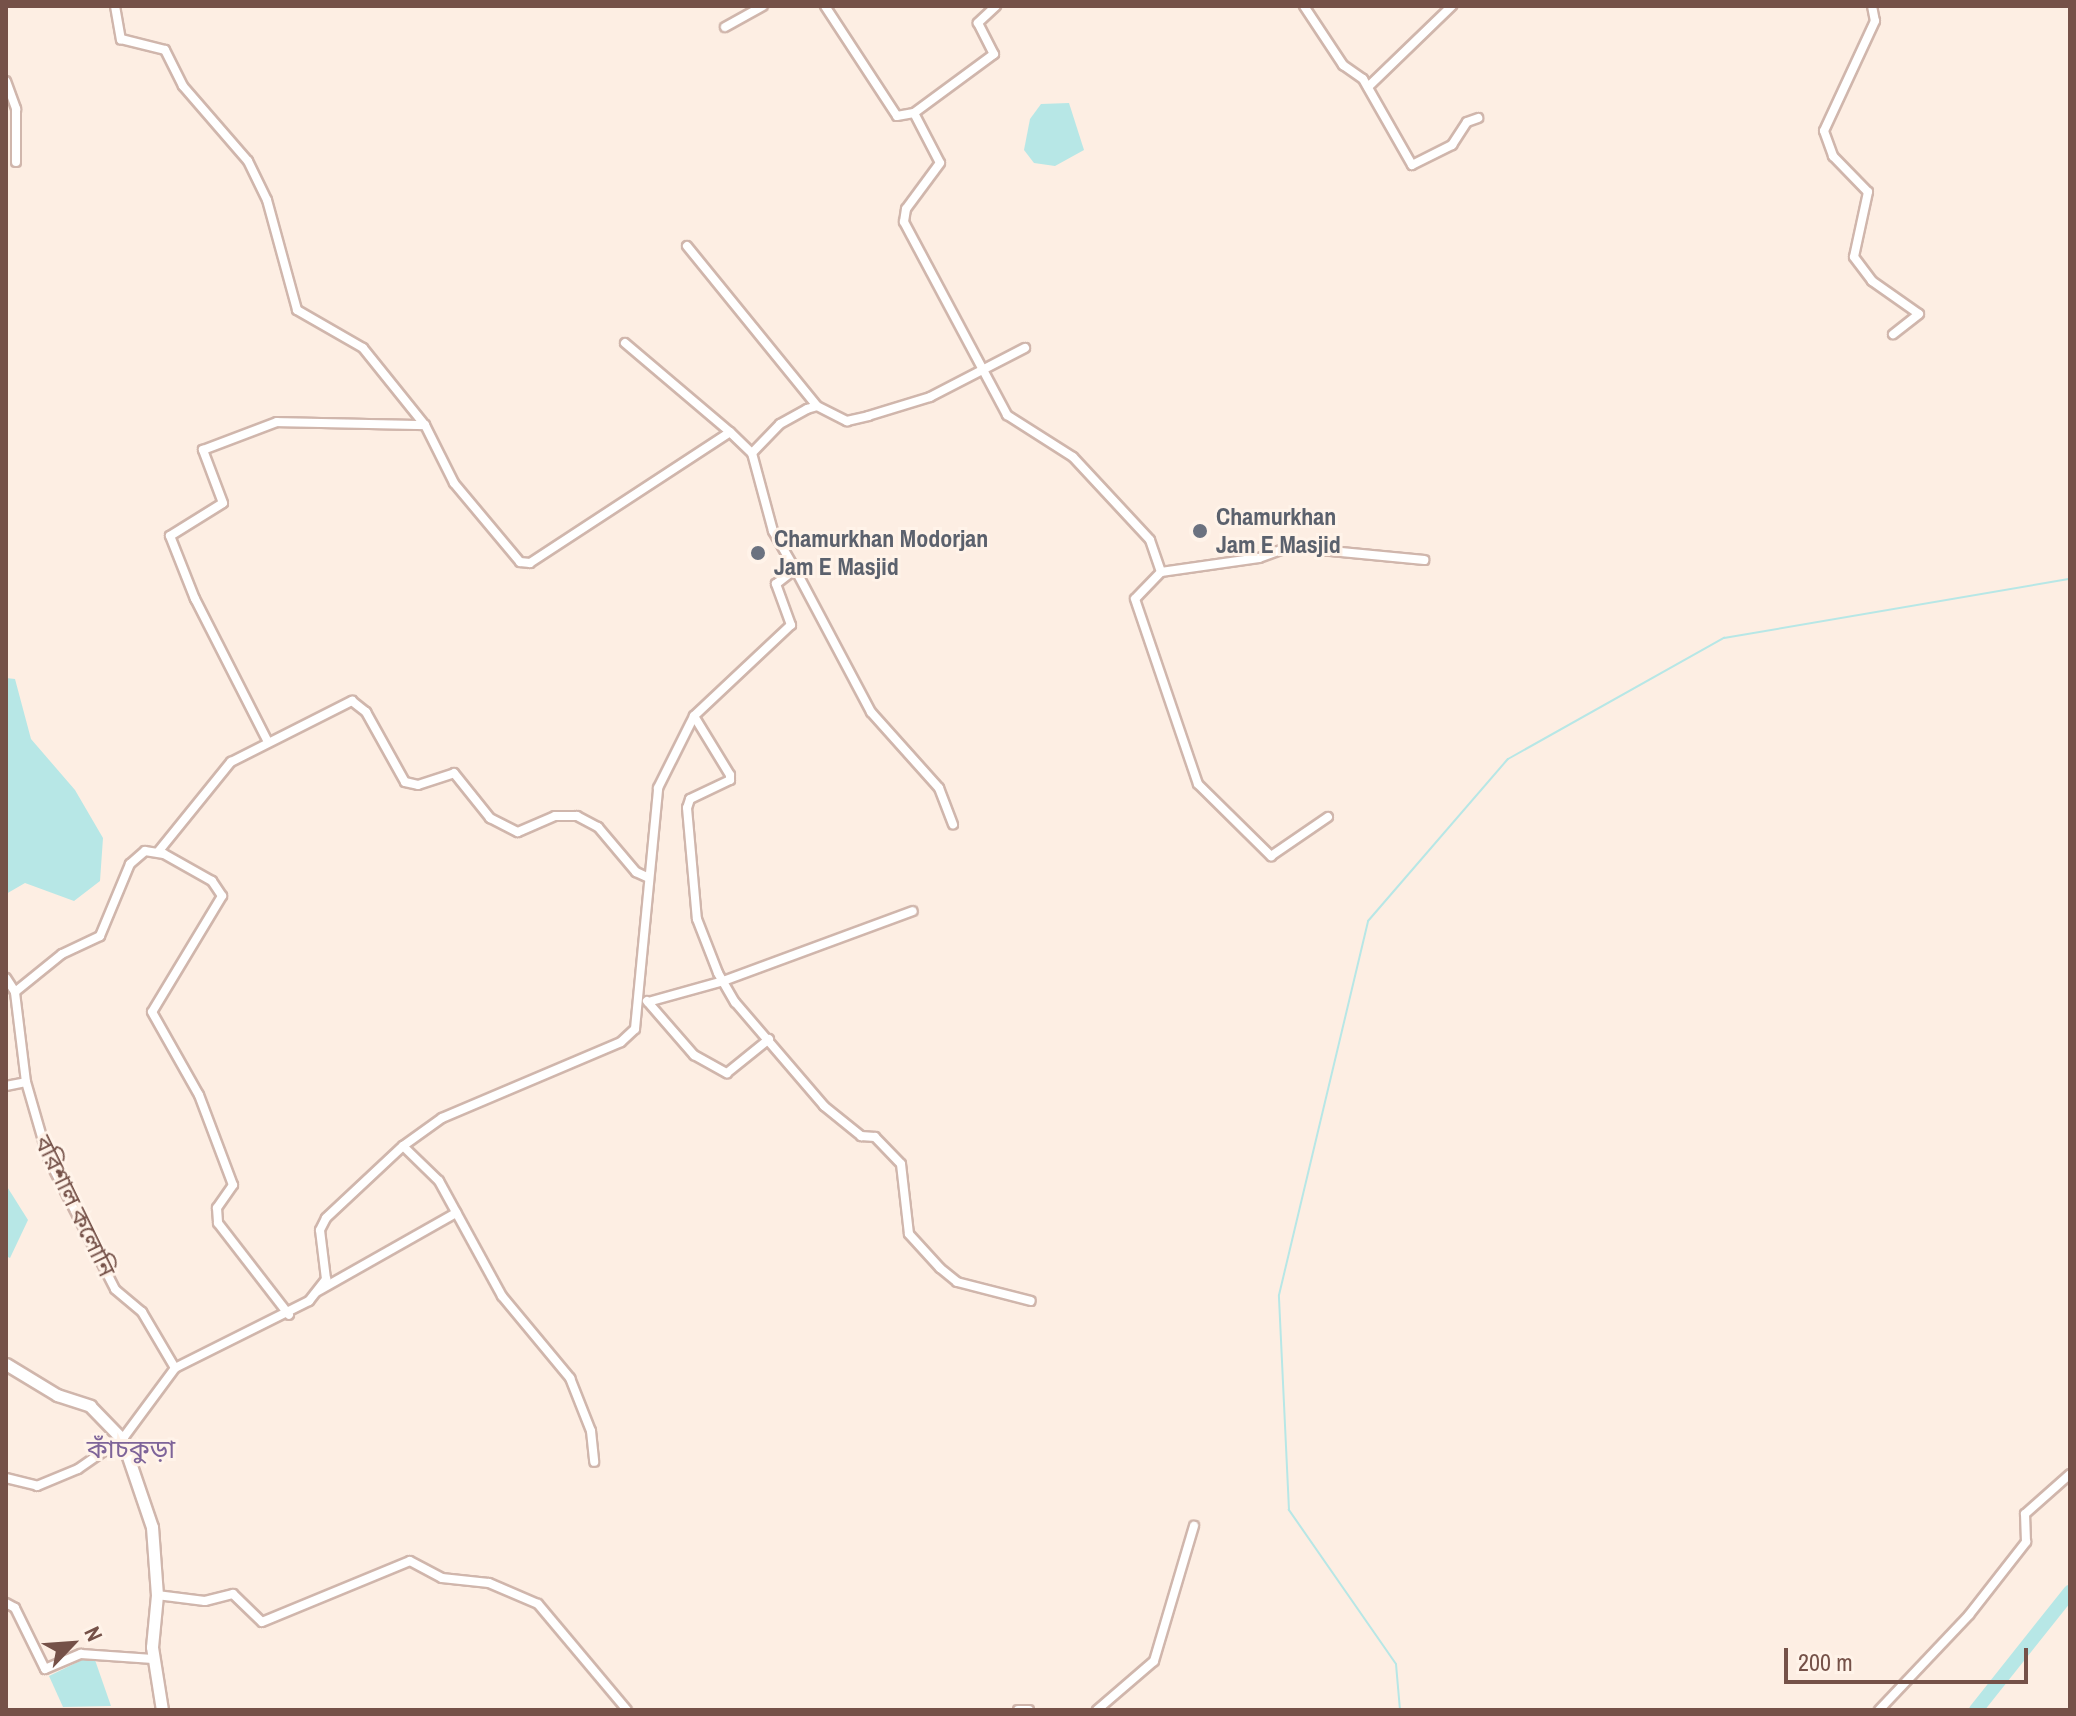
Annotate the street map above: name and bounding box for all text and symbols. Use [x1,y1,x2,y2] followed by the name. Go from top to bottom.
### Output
[1216,503,1341,559] place label: Chamurkhan Jam E Masjid
[1191,522,1209,540] marker: Chamurkhan Jam E Masjid
[774,525,988,581] place label: Chamurkhan Modorjan Jam E Masjid
[749,544,767,562] marker: Chamurkhan Modorjan Jam E Masjid
[28,1131,122,1281] street label: বরিশাল কলোনি
[87,1433,175,1465] district label: কাঁচকুড়া
[32,1604,112,1684] north arrow
[77,1622,110,1646] text: N
[1788,1632,2032,1682] scale bar
[1798,1646,1853,1678] text: 200 m

